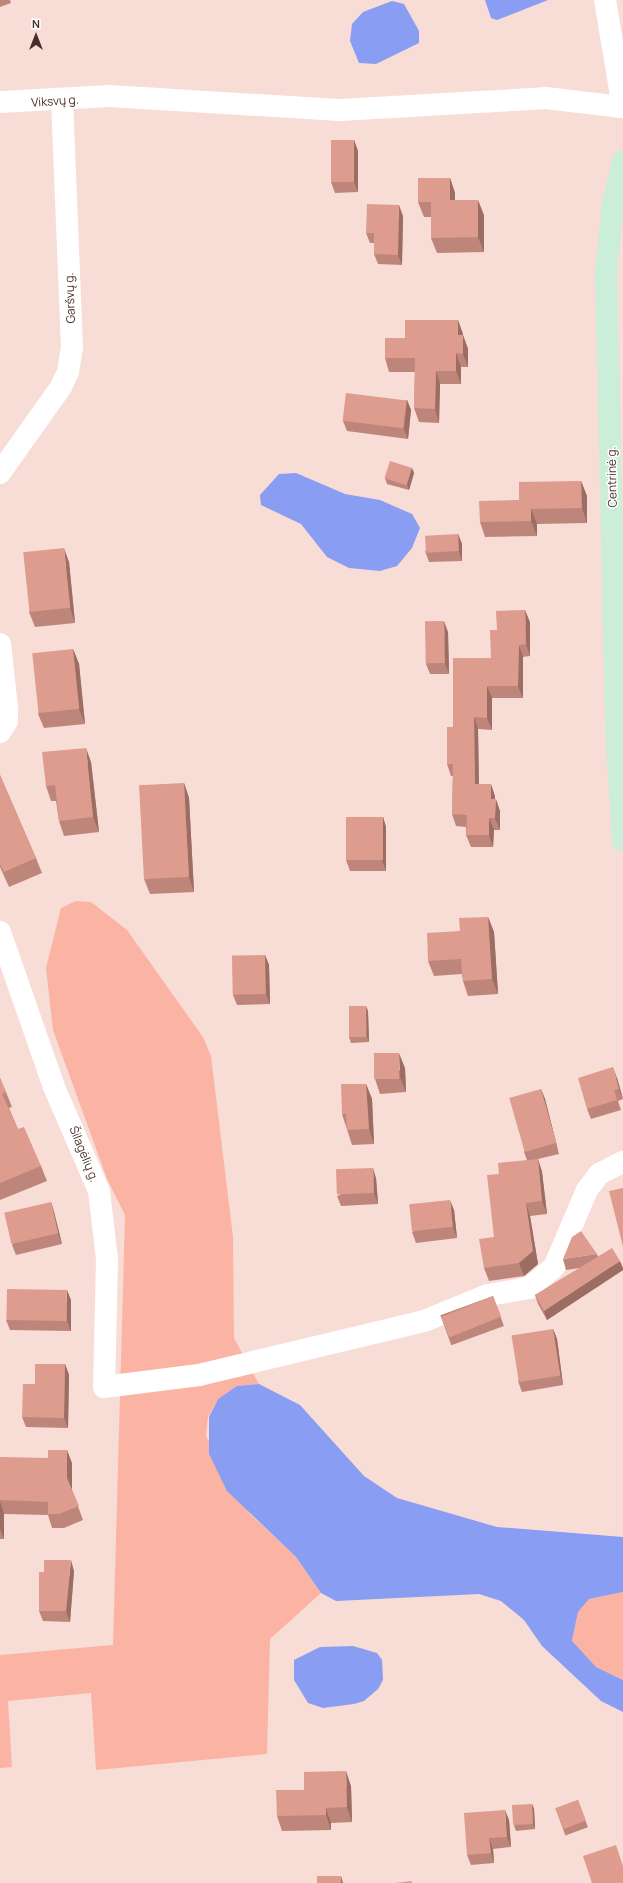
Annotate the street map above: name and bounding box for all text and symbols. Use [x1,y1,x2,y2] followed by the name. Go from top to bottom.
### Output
[16,16,56,56] north arrow
[32,16,40,31] text: N
[31,92,79,110] street label: Viksvų g.
[62,272,78,324] street label: Garšvų g.
[604,446,620,508] street label: Centrinė g.
[66,1124,102,1184] street label: Šilagėlių g.

